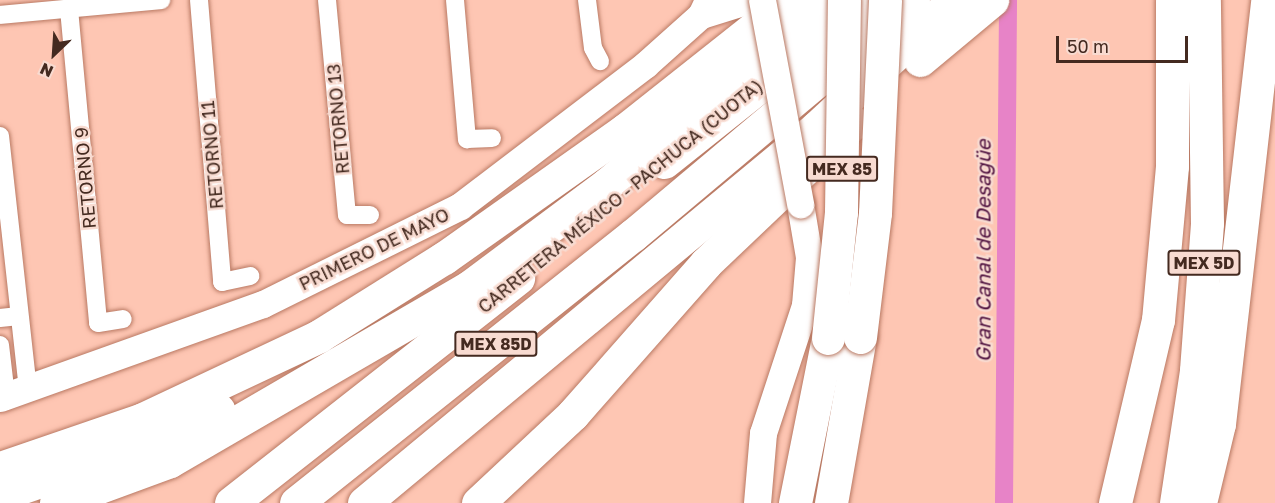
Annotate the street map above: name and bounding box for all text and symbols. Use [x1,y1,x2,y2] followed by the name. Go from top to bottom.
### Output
[24,24,84,84] north arrow
[1059,24,1191,62] scale bar
[1067,35,1109,57] text: 50 m
[37,59,56,82] text: N
[322,63,354,175] street label: RETORNO 13
[474,75,766,317] street label: CARRETERA MÉXICO - PACHUCA (CUOTA)
[197,100,227,210] street label: RETORNO 11
[70,126,100,230] street label: RETORNO 9
[971,140,995,362] water label: Gran Canal de Desagüe
[806,156,878,182] road number: MEX 85
[295,203,453,295] street label: PRIMERO DE MAYO
[1166,250,1242,276] road number: MEX 5D
[454,331,538,357] road number: MEX 85D

